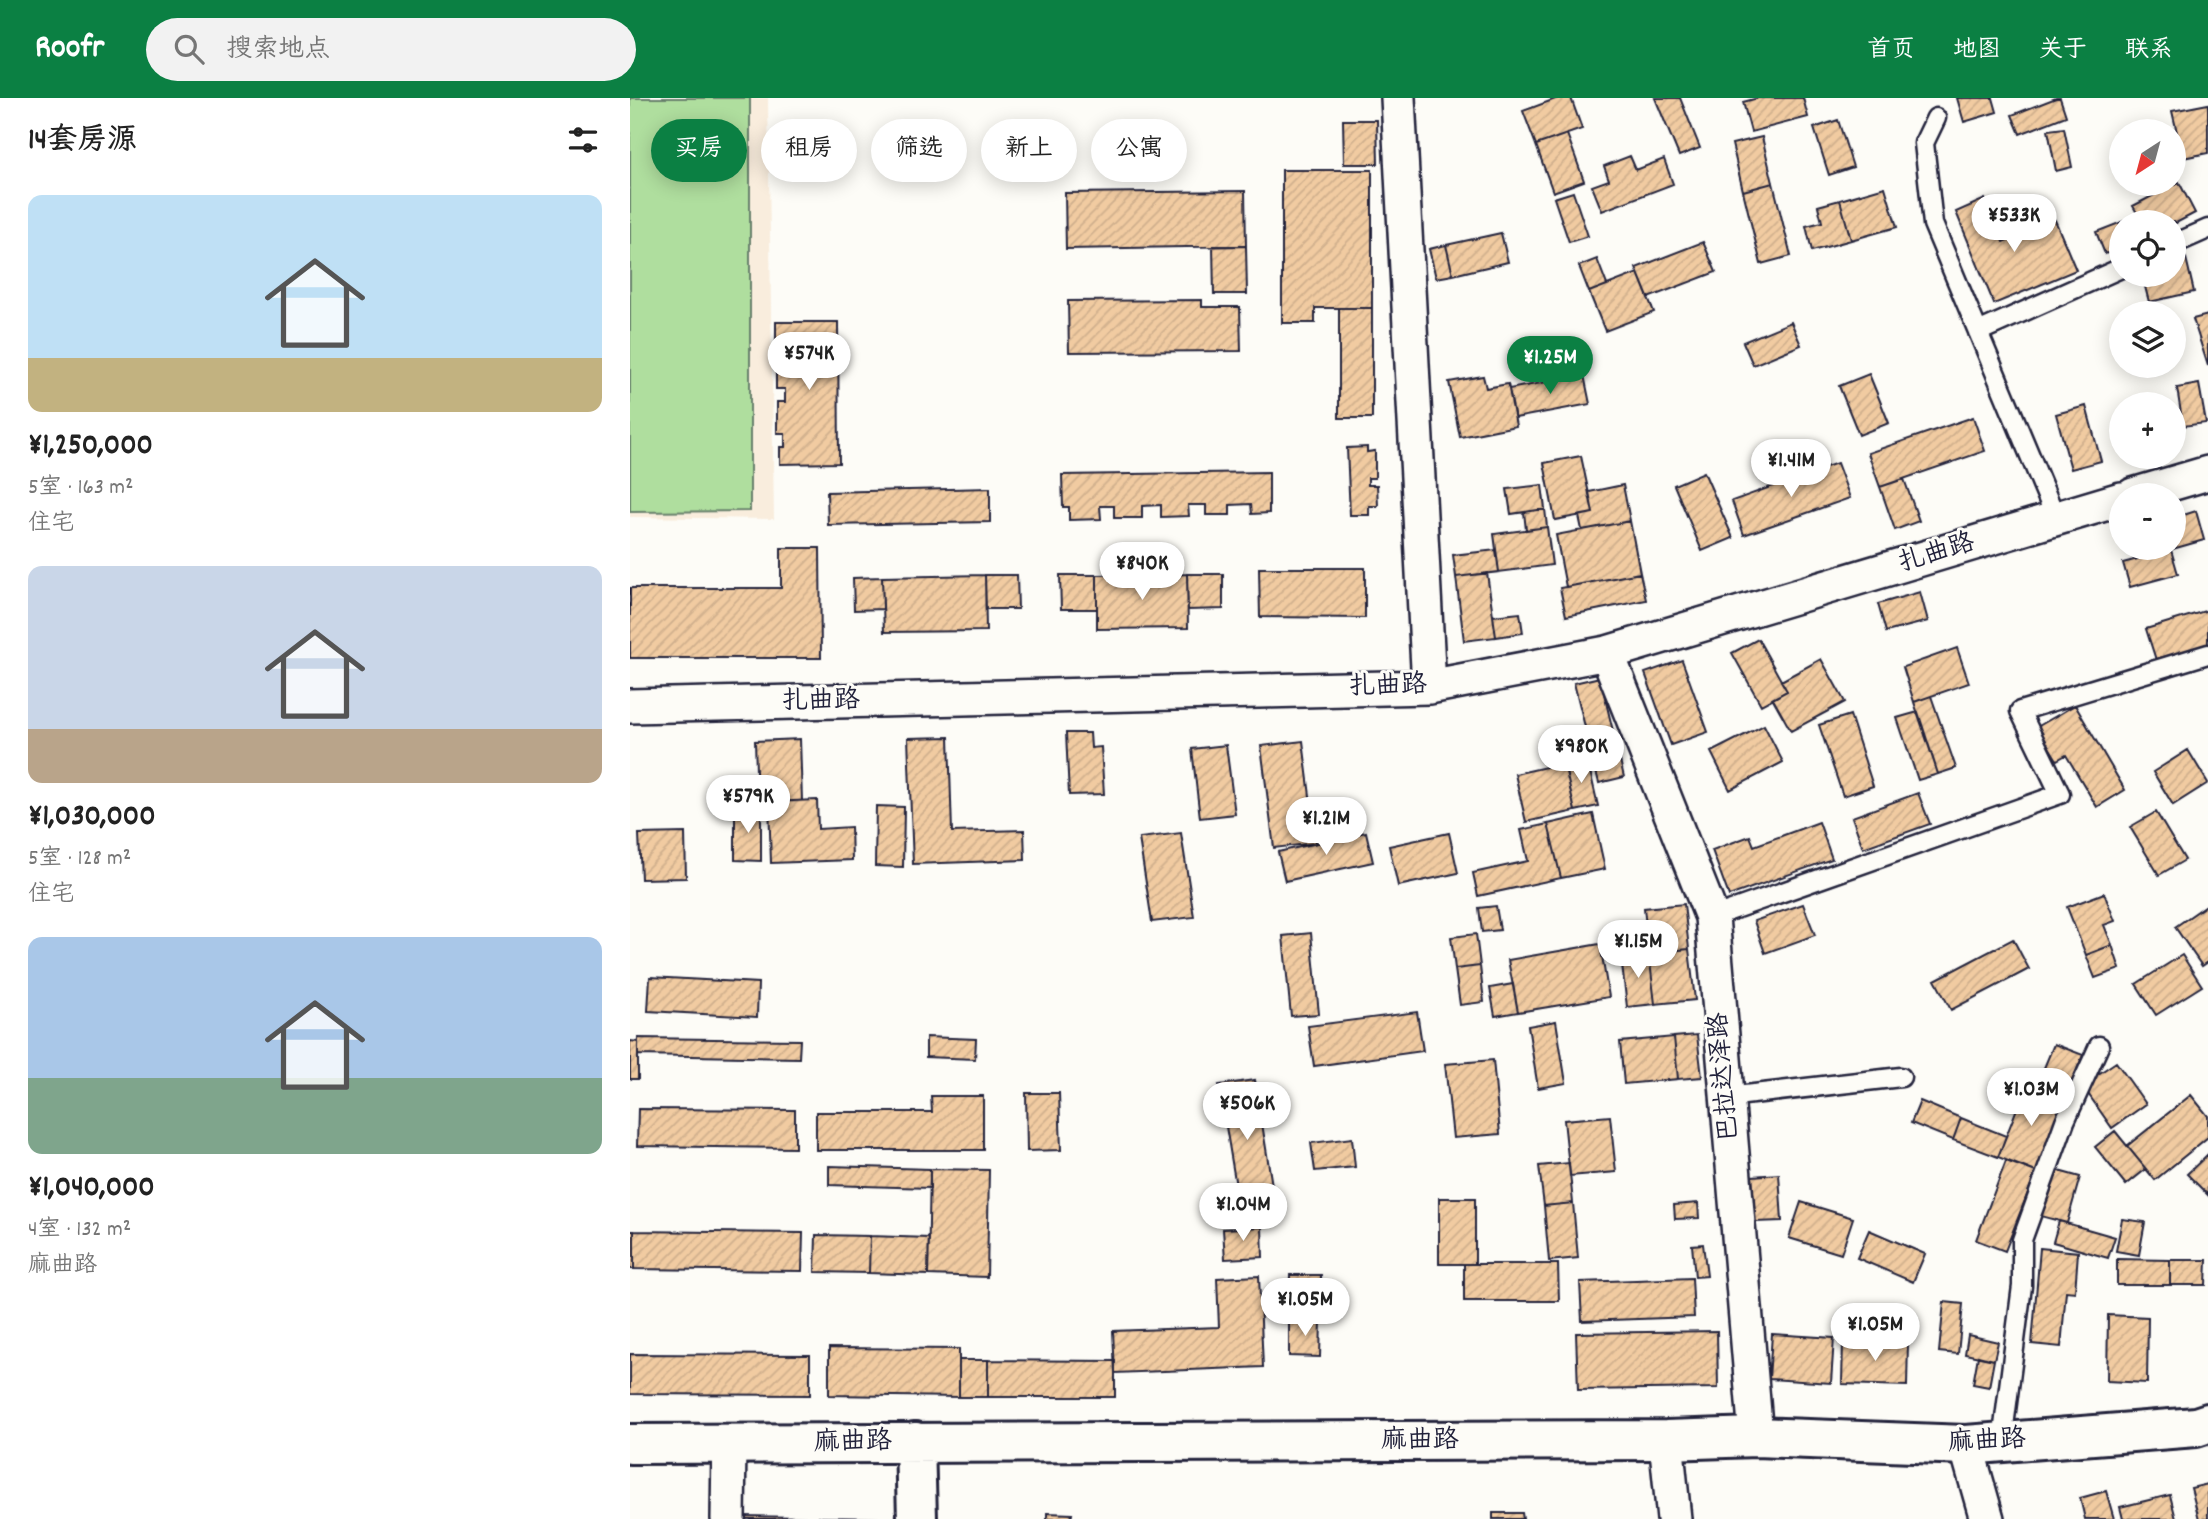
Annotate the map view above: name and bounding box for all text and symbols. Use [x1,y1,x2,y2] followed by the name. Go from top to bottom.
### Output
[146,18,636,81] search box
[35,26,104,73] text: Roofr
[170,30,208,68] icon: search
[226,32,330,69] text: 搜索地点
[1867,34,1915,68] text: 首页
[1953,34,2001,68] text: 地图
[2039,34,2087,68] text: 关于
[2125,34,2173,68] text: 联系
[651,119,747,182] chip: 买房
[761,119,857,182] chip: 租房
[871,119,967,182] chip: 筛选
[981,119,1077,182] chip: 新上
[1091,119,1187,182] chip: 公寓
[2109,119,2186,196] north arrow
[2109,119,2186,560] map controls
[28,121,137,164] text: 14套房源
[564,121,602,159] icon: filters
[1965,194,2063,254] pin: ¥533K
[1988,200,2040,233] text: ¥533K
[2109,210,2186,287] button: locate
[252,240,378,366] icon: home
[2109,301,2186,378] button: layers
[760,332,858,392] pin: ¥574K
[1493,336,1607,396] pin: ¥1.25M
[784,338,834,371] text: ¥574K
[1523,342,1577,375] text: ¥1.25M
[2109,392,2186,469] button: +
[28,426,153,469] text: ¥1,250,000
[1734,440,1848,499] pin: ¥1.41M
[1767,445,1815,478] text: ¥1.41M
[28,472,133,505] text: 5室 · 163 m²
[2109,483,2186,560] button: −
[28,508,74,541] text: 住宅
[1894,525,1980,583] street label: 扎曲路
[1093,542,1191,602] pin: ¥840K
[1115,548,1169,581] text: ¥840K
[252,611,378,737] icon: home
[1348,667,1428,707] street label: 扎曲路
[782,683,860,721] street label: 扎曲路
[1532,726,1630,785] pin: ¥980K
[1554,731,1608,764] text: ¥980K
[699,776,797,835] pin: ¥579K
[722,781,774,814] text: ¥579K
[28,797,156,840] text: ¥1,030,000
[1269,798,1383,857] pin: ¥1.21M
[1302,803,1350,836] text: ¥1.21M
[28,843,131,876] text: 5室 · 128 m²
[28,879,74,912] text: 住宅
[1581,920,1695,980] pin: ¥1.15M
[1613,926,1663,959] text: ¥1.15M
[252,982,378,1108] icon: home
[1701,1011,1749,1143] street label: 巴拉达泽路
[1974,1068,2088,1128] pin: ¥1.03M
[2003,1074,2059,1107] text: ¥1.03M
[1198,1082,1296,1142] pin: ¥506K
[1219,1088,1275,1121] text: ¥506K
[28,1168,155,1211] text: ¥1,040,000
[1186,1184,1300,1243] pin: ¥1.04M
[1215,1189,1271,1222] text: ¥1.04M
[28,1214,131,1247] text: 4室 · 132 m²
[28,1250,97,1283] text: 麻曲路
[1248,1278,1362,1338] pin: ¥1.05M
[1277,1284,1333,1317] text: ¥1.05M
[1818,1304,1932,1363] pin: ¥1.05M
[1847,1309,1903,1342] text: ¥1.05M
[1947,1421,2027,1463] street label: 麻曲路
[1381,1423,1459,1460] street label: 麻曲路
[814,1424,892,1462] street label: 麻曲路

